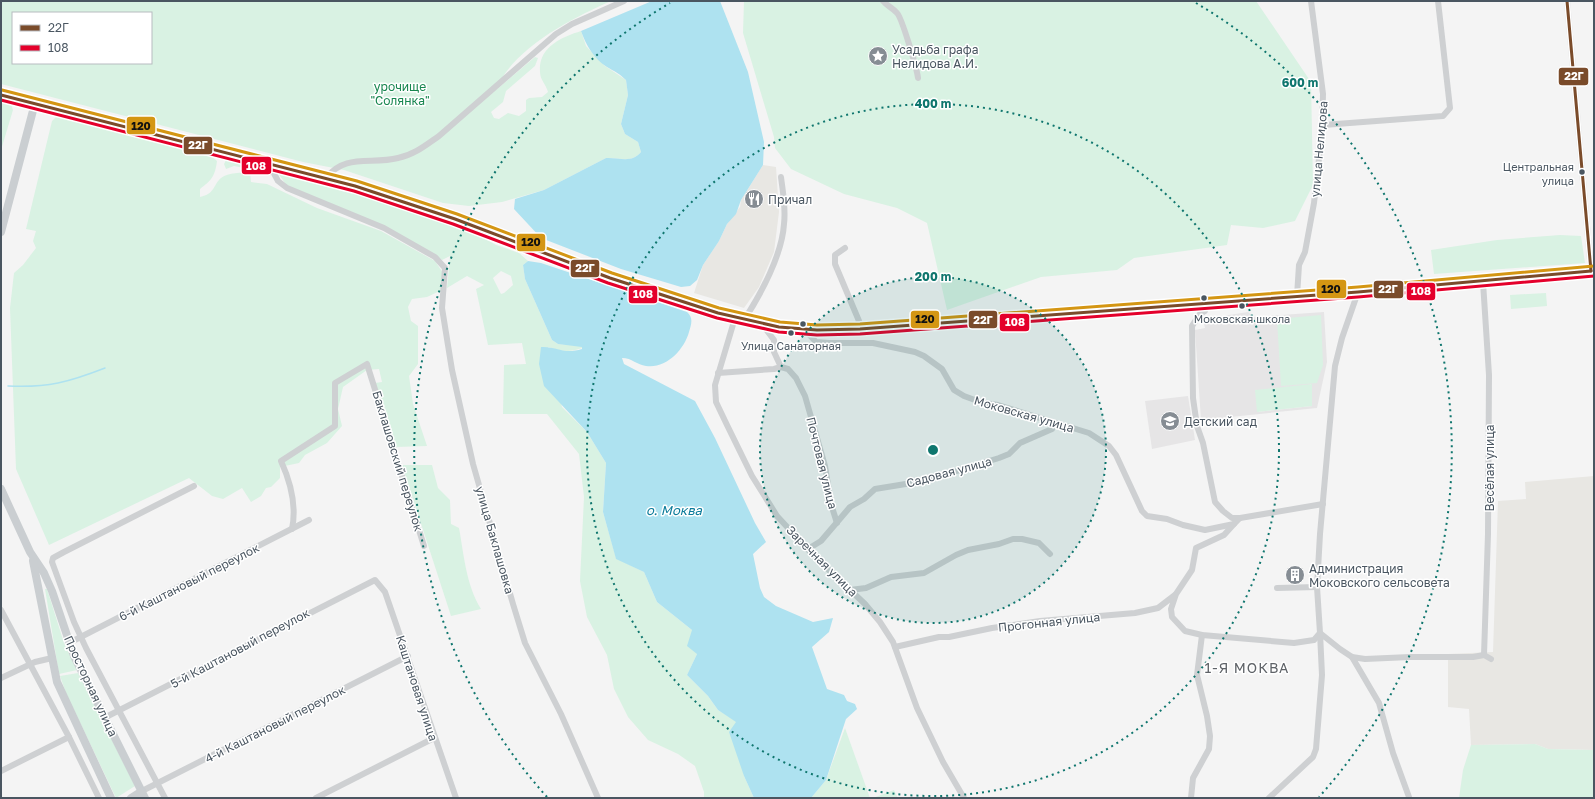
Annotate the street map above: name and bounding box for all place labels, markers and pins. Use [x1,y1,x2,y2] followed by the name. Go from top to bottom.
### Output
[892,42,978,71] place label: Усадьба графа Нелидова А.И.
[867,45,889,67] place icon: Усадьба графа Нелидова А.И.
[1503,160,1574,187] place label: Центральная улица
[1577,167,1587,177] marker: Центральная улица
[743,188,765,210] restaurant icon: Причал
[768,192,812,207] place label: Причал
[1199,293,1209,303] unlabelled marker
[1237,301,1247,311] marker: Моковская школа
[1194,312,1290,325] place label: Моковская школа
[798,319,808,329] unlabelled marker
[786,328,796,338] marker: Улица Санаторная
[741,339,841,352] place label: Улица Санаторная
[1159,410,1181,432] school or university icon: Детский сад
[1184,414,1257,429] place label: Детский сад
[926,443,940,457] centre of rings
[1309,561,1450,590] place label: Администрация Моковского сельсовета
[1284,564,1306,586] building icon: Администрация Моковского сельсовета

